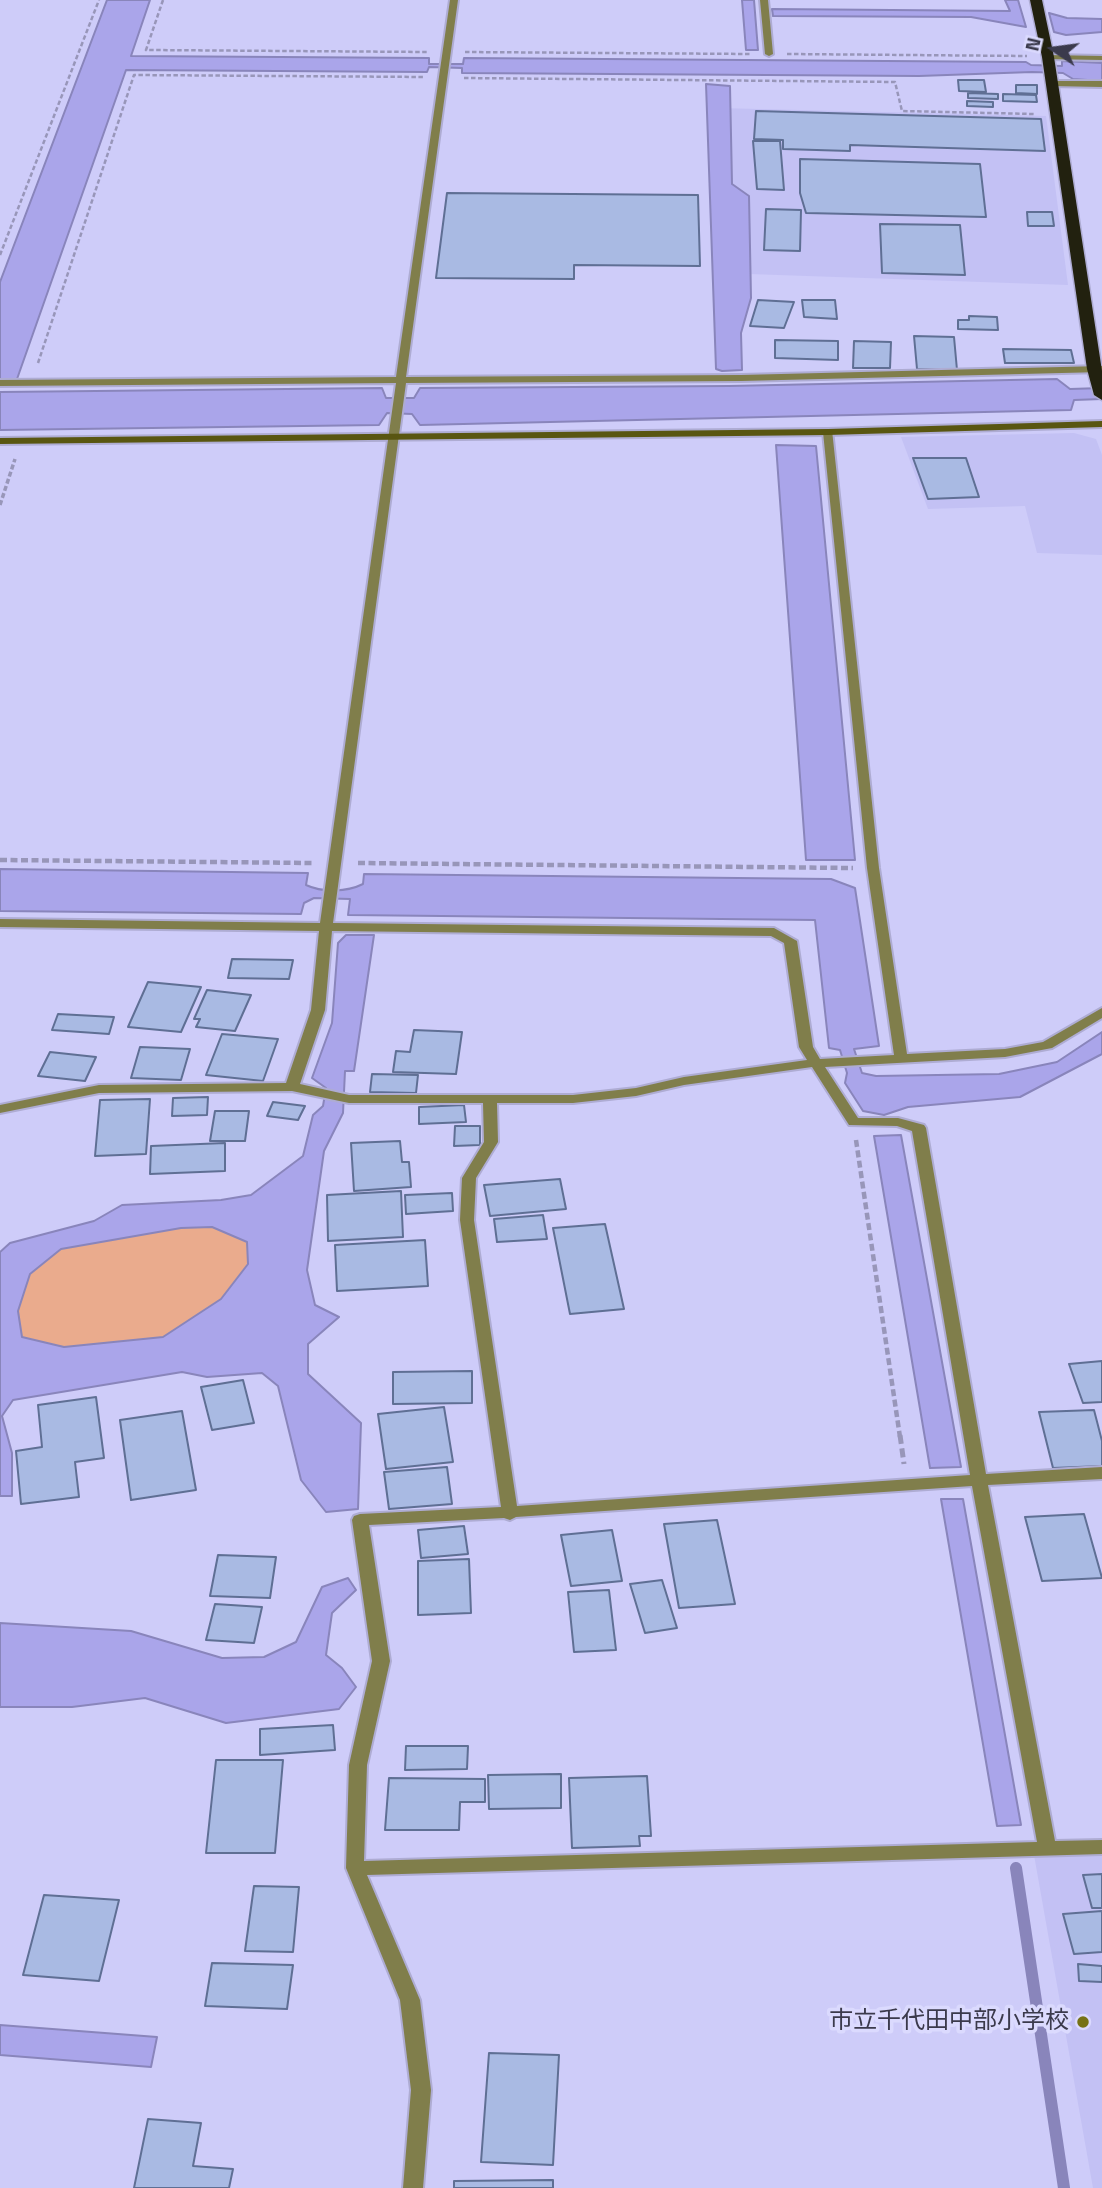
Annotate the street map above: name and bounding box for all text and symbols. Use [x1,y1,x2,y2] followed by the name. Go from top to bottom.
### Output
[1018,14,1088,84] north arrow
[1016,34,1048,54] text: N
[829,2008,1069,2036] place label: 市立千代田中部小学校
[1075,2014,1091,2030] marker: 市立千代田中部小学校

